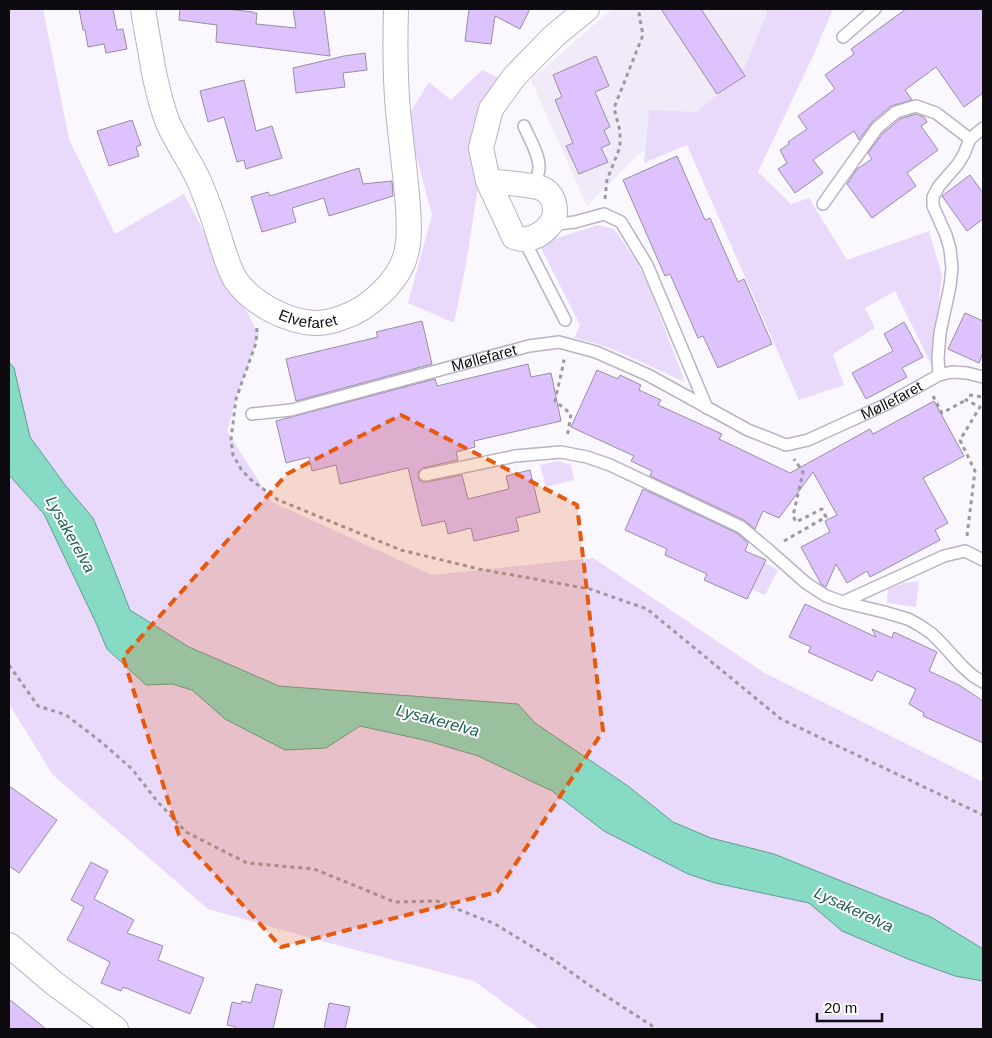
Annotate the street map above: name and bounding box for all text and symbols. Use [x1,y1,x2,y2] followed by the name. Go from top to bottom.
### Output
[276,306,340,331] street label: Elvefaret
[449,341,519,375] street label: Møllefaret
[858,377,926,423] street label: Møllefaret
[43,493,99,576] water label: Lysakerelva
[395,701,481,740] water label: Lysakerelva
[812,884,896,935] water label: Lysakerelva
[817,990,882,1022] scale bar
[824,999,857,1016] text: 20 m

